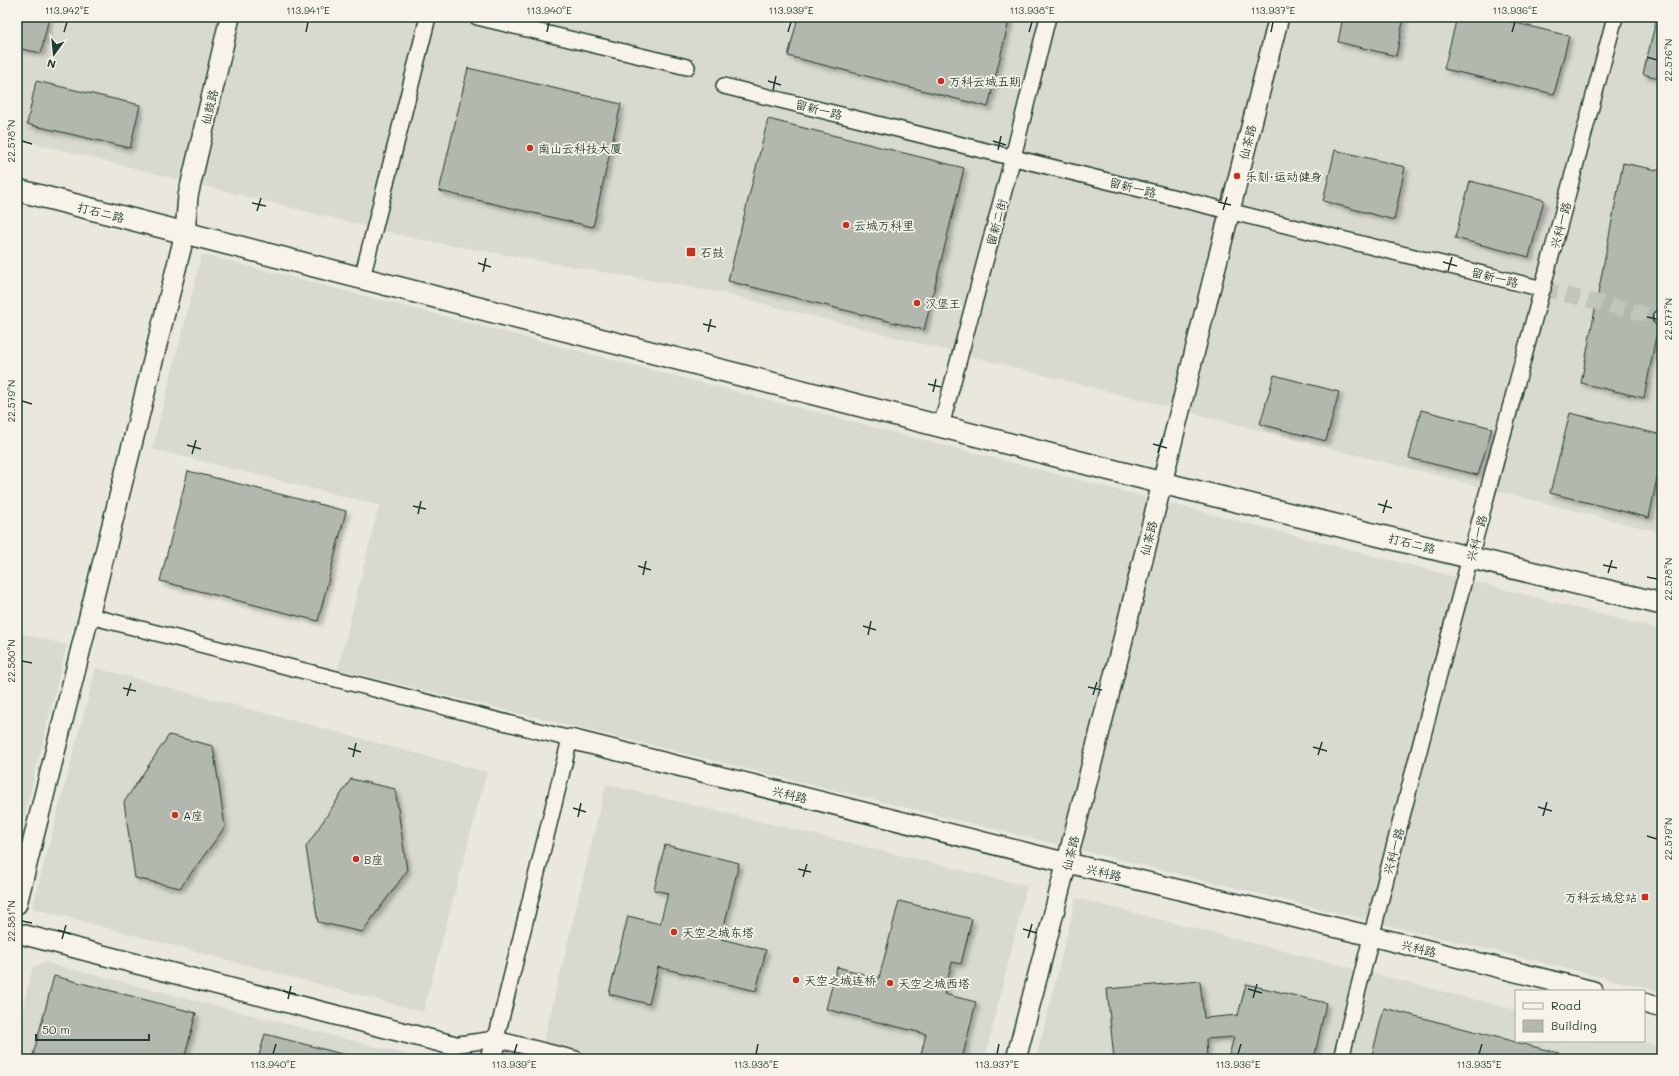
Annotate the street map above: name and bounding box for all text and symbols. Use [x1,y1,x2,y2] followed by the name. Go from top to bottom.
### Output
[45,3,90,17] text: 113.942°E
[286,3,330,17] text: 113.941°E
[526,3,572,17] text: 113.940°E
[768,3,814,17] text: 113.939°E
[1009,3,1055,17] text: 113.938°E
[1251,3,1296,17] text: 113.937°E
[1492,3,1538,17] text: 113.936°E
[34,34,74,74] north arrow
[1661,39,1675,81] text: 22.576°N
[45,56,57,72] text: N
[949,73,1021,89] place label: 万科云城五期
[936,76,946,86] marker: 万科云城五期
[197,88,221,126] street label: 仙鼓路
[794,95,844,123] street label: 留新一路
[4,120,18,162] text: 22.578°N
[1235,123,1259,161] street label: 仙茶路
[538,140,622,156] place label: 南山云科技大厦
[525,143,535,153] marker: 南山云科技大厦
[1245,168,1322,184] place label: 乐刻·运动健身
[1232,171,1242,181] marker: 乐刻·运动健身
[1108,173,1158,201] street label: 留新一路
[982,197,1010,247] street label: 留新二街
[76,198,126,226] street label: 打石二路
[1546,200,1574,250] street label: 兴科一路
[854,217,914,233] place label: 云城万科里
[841,220,851,230] marker: 云城万科里
[700,244,724,260] place label: 石鼓
[685,246,697,258] marker: 石鼓
[1470,263,1520,291] street label: 留新一路
[925,295,961,311] place label: 汉堡王
[912,298,922,308] marker: 汉堡王
[1661,298,1675,340] text: 22.577°N
[4,380,18,422] text: 22.579°N
[1462,513,1490,563] street label: 兴科一路
[1136,519,1160,557] street label: 仙茶路
[1387,529,1437,557] street label: 打石二路
[1661,558,1675,600] text: 22.578°N
[4,639,18,683] text: 22.580°N
[771,782,809,806] street label: 兴科路
[183,807,203,823] place label: A座
[170,810,180,820] marker: A座
[1661,818,1675,860] text: 22.579°N
[1379,826,1407,876] street label: 兴科一路
[1058,834,1082,872] street label: 仙茶路
[364,851,383,867] place label: B座
[351,854,361,864] marker: B座
[1085,860,1123,884] street label: 兴科路
[1565,889,1637,905] place label: 万科云城总站
[1640,892,1650,902] marker: 万科云城总站
[4,900,18,942] text: 22.581°N
[682,924,754,940] place label: 天空之城东塔
[669,927,679,937] marker: 天空之城东塔
[1400,936,1438,960] street label: 兴科路
[804,972,877,988] place label: 天空之城连桥
[791,975,801,985] marker: 天空之城连桥
[898,975,970,991] place label: 天空之城西塔
[885,978,895,988] marker: 天空之城西塔
[1515,990,1645,1042] legend
[1551,997,1581,1013] text: Road
[36,1016,149,1042] scale bar
[1551,1017,1597,1033] text: Building
[42,1021,70,1037] text: 50 m
[250,1057,296,1071] text: 113.940°E
[491,1057,537,1071] text: 113.939°E
[733,1057,779,1071] text: 113.938°E
[975,1057,1020,1071] text: 113.937°E
[1215,1057,1261,1071] text: 113.936°E
[1457,1057,1502,1071] text: 113.935°E

